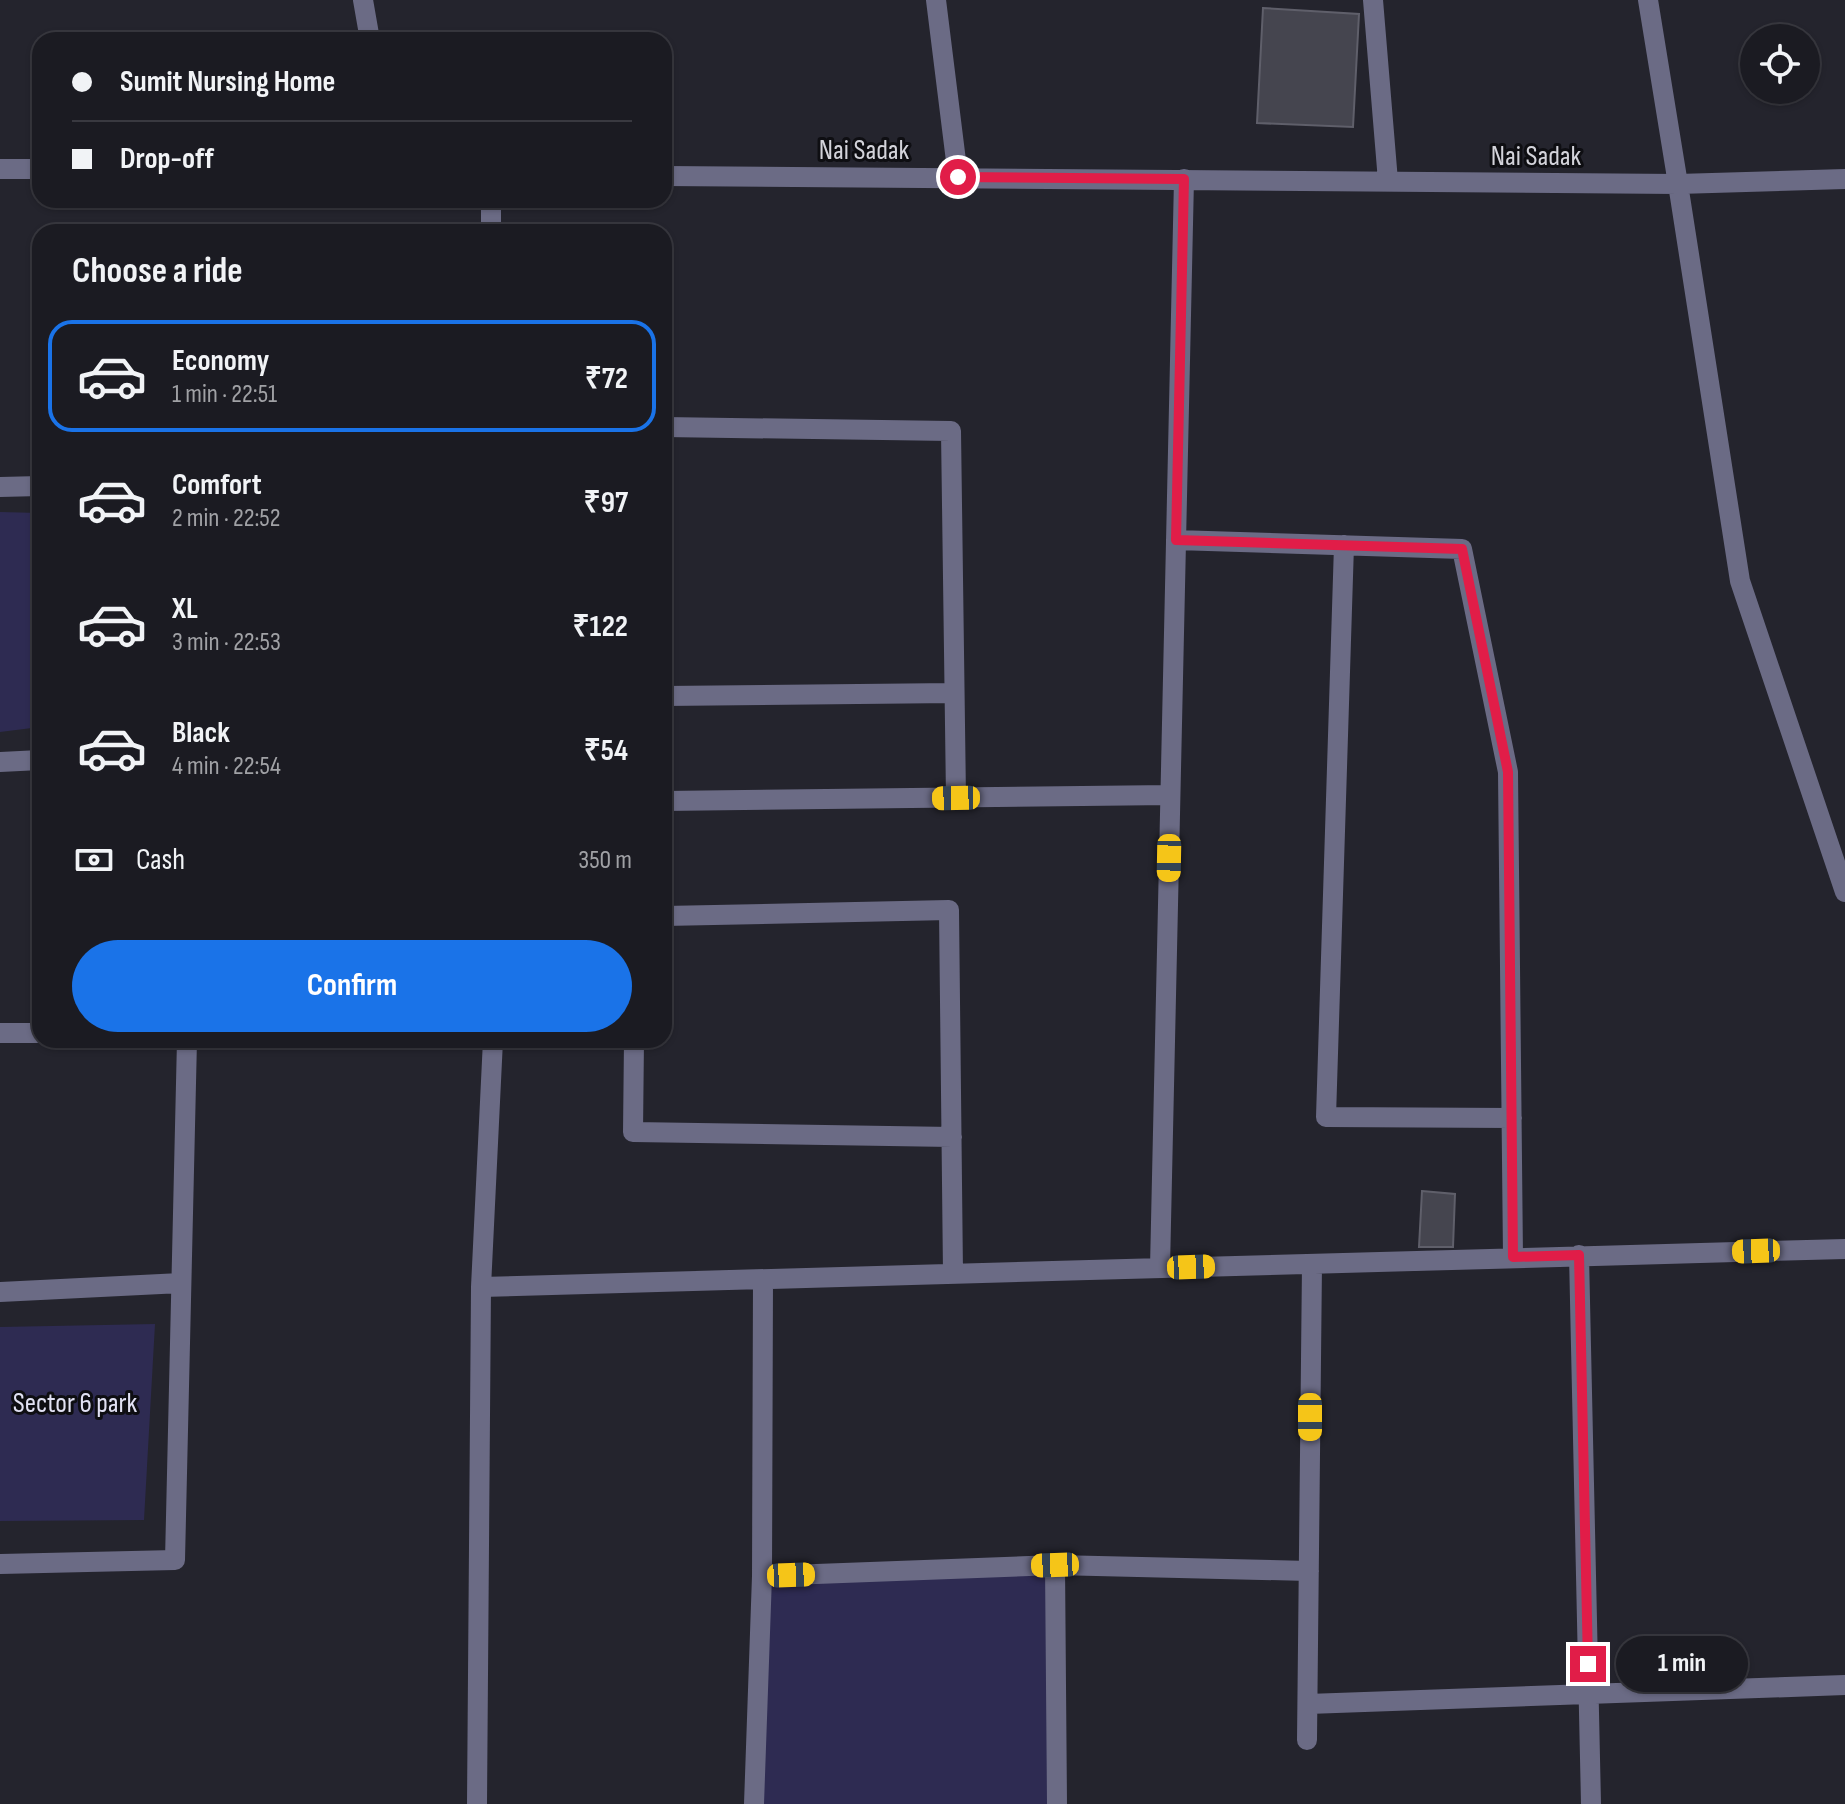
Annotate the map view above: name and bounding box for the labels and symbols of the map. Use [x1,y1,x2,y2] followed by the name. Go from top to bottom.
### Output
[819,134,910,167] street label: Nai Sadak
[1491,140,1582,173] street label: Nai Sadak
[940,159,976,195] route start
[932,786,980,810] car
[1157,834,1181,882] car
[1732,1238,1780,1264] car
[1167,1254,1215,1280] car
[13,1387,138,1420] park label: Sector 6 park
[1298,1393,1322,1441] car
[1031,1552,1079,1578] car
[767,1562,815,1588] car
[1616,1636,1748,1692] callout: 1 min
[1570,1646,1606,1682] route end

